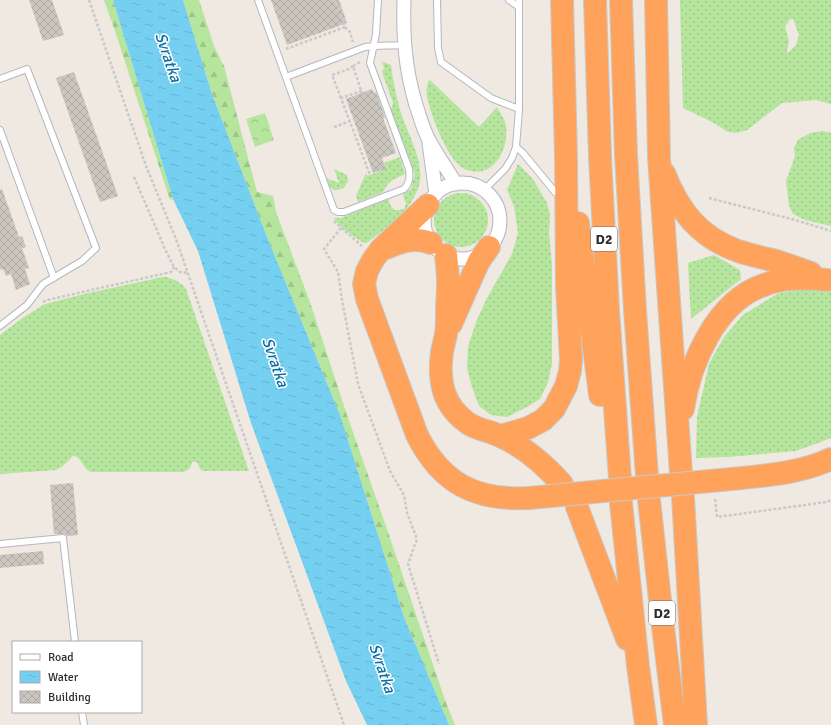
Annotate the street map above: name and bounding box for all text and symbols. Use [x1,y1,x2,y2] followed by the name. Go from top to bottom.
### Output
[150,30,186,86] water label: Svratka
[591,227,617,251] road number: D2
[257,335,293,391] water label: Svratka
[649,601,675,625] road number: D2
[12,641,142,713] legend
[364,641,400,697] water label: Svratka
[48,650,74,665] text: Road
[48,670,79,685] text: Water
[48,690,91,705] text: Building

